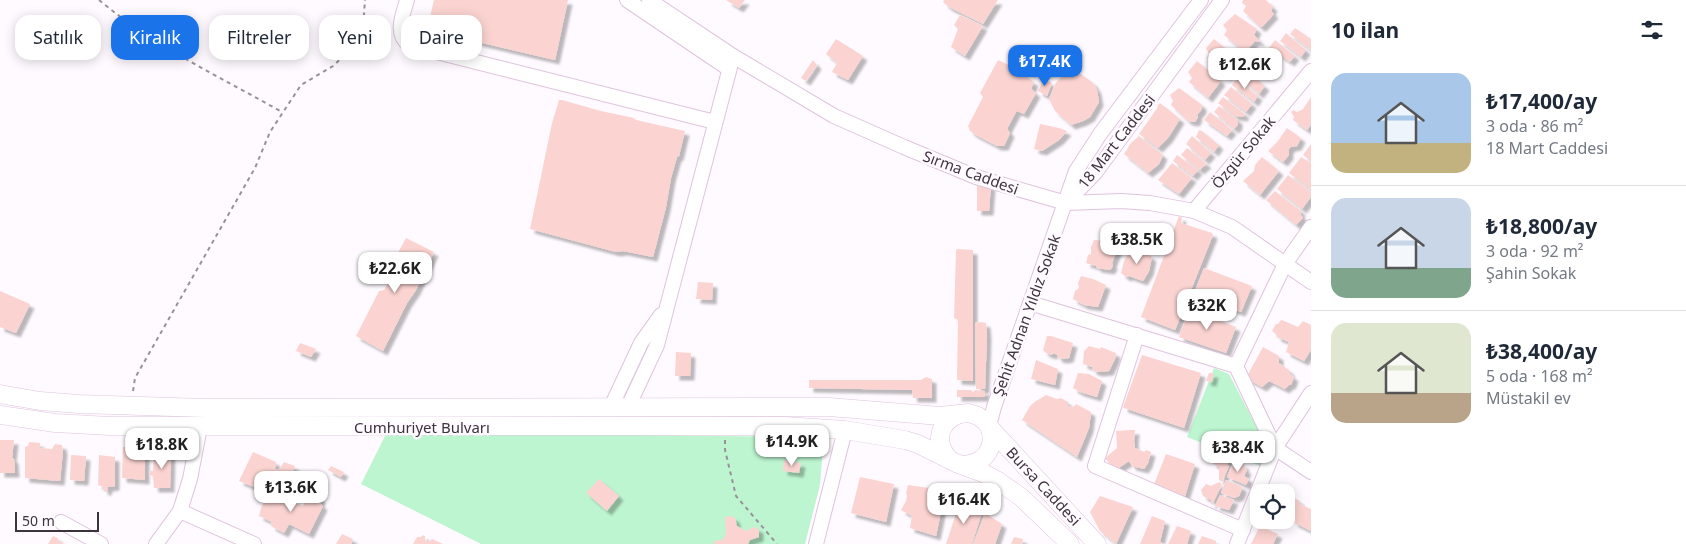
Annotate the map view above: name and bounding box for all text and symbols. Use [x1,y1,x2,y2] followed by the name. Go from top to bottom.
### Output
[15,15,101,60] chip: Satılık
[111,15,199,60] chip: Kiralık
[209,15,309,60] chip: Filtreler
[319,15,391,60] chip: Yeni
[401,15,482,60] chip: Daire
[1331,16,1399,44] text: 10 ilan
[1638,16,1666,44] icon: filters
[1004,44,1086,87] pin: ₺17.4K
[1204,48,1286,90] pin: ₺12.6K
[1019,50,1071,72] text: ₺17.4K
[1219,53,1271,75] text: ₺12.6K
[1486,87,1597,115] text: ₺17,400/ay
[1073,90,1159,192] street label: 18 Mart Caddesi
[1371,93,1431,153] icon: home
[1207,111,1279,193] street label: Özgür Sokak
[1486,115,1583,137] text: 3 oda · 86 m²
[1486,137,1608,159] text: 18 Mart Caddesi
[920,145,1022,199] street label: Sırma Caddesi
[1486,212,1597,240] text: ₺18,800/ay
[1371,218,1431,278] icon: home
[1096,222,1178,265] pin: ₺38.5K
[1111,228,1163,250] text: ₺38.5K
[987,231,1065,399] street label: Şehit Adnan Yıldız Sokak
[1486,240,1583,262] text: 3 oda · 92 m²
[354,252,436,294] pin: ₺22.6K
[369,257,421,279] text: ₺22.6K
[1486,262,1576,284] text: Şahin Sokak
[1177,288,1237,331] pin: ₺32K
[1188,294,1226,316] text: ₺32K
[1486,337,1597,365] text: ₺38,400/ay
[1371,343,1431,403] icon: home
[1486,365,1593,387] text: 5 oda · 168 m²
[1486,387,1571,409] text: Müstakil ev
[354,417,490,437] street label: Cumhuriyet Bulvarı
[751,424,833,467] pin: ₺14.9K
[121,428,203,470] pin: ₺18.8K
[766,430,818,452] text: ₺14.9K
[1197,430,1279,473] pin: ₺38.4K
[136,433,188,455] text: ₺18.8K
[1212,436,1264,458] text: ₺38.4K
[1002,442,1086,530] street label: Bursa Caddesi
[250,470,332,513] pin: ₺13.6K
[265,476,317,498] text: ₺13.6K
[923,482,1005,525] pin: ₺16.4K
[1250,484,1295,529] map controls
[1250,484,1295,529] button: locate
[938,488,990,510] text: ₺16.4K
[15,509,99,532] scale bar
[22,511,55,530] text: 50 m

